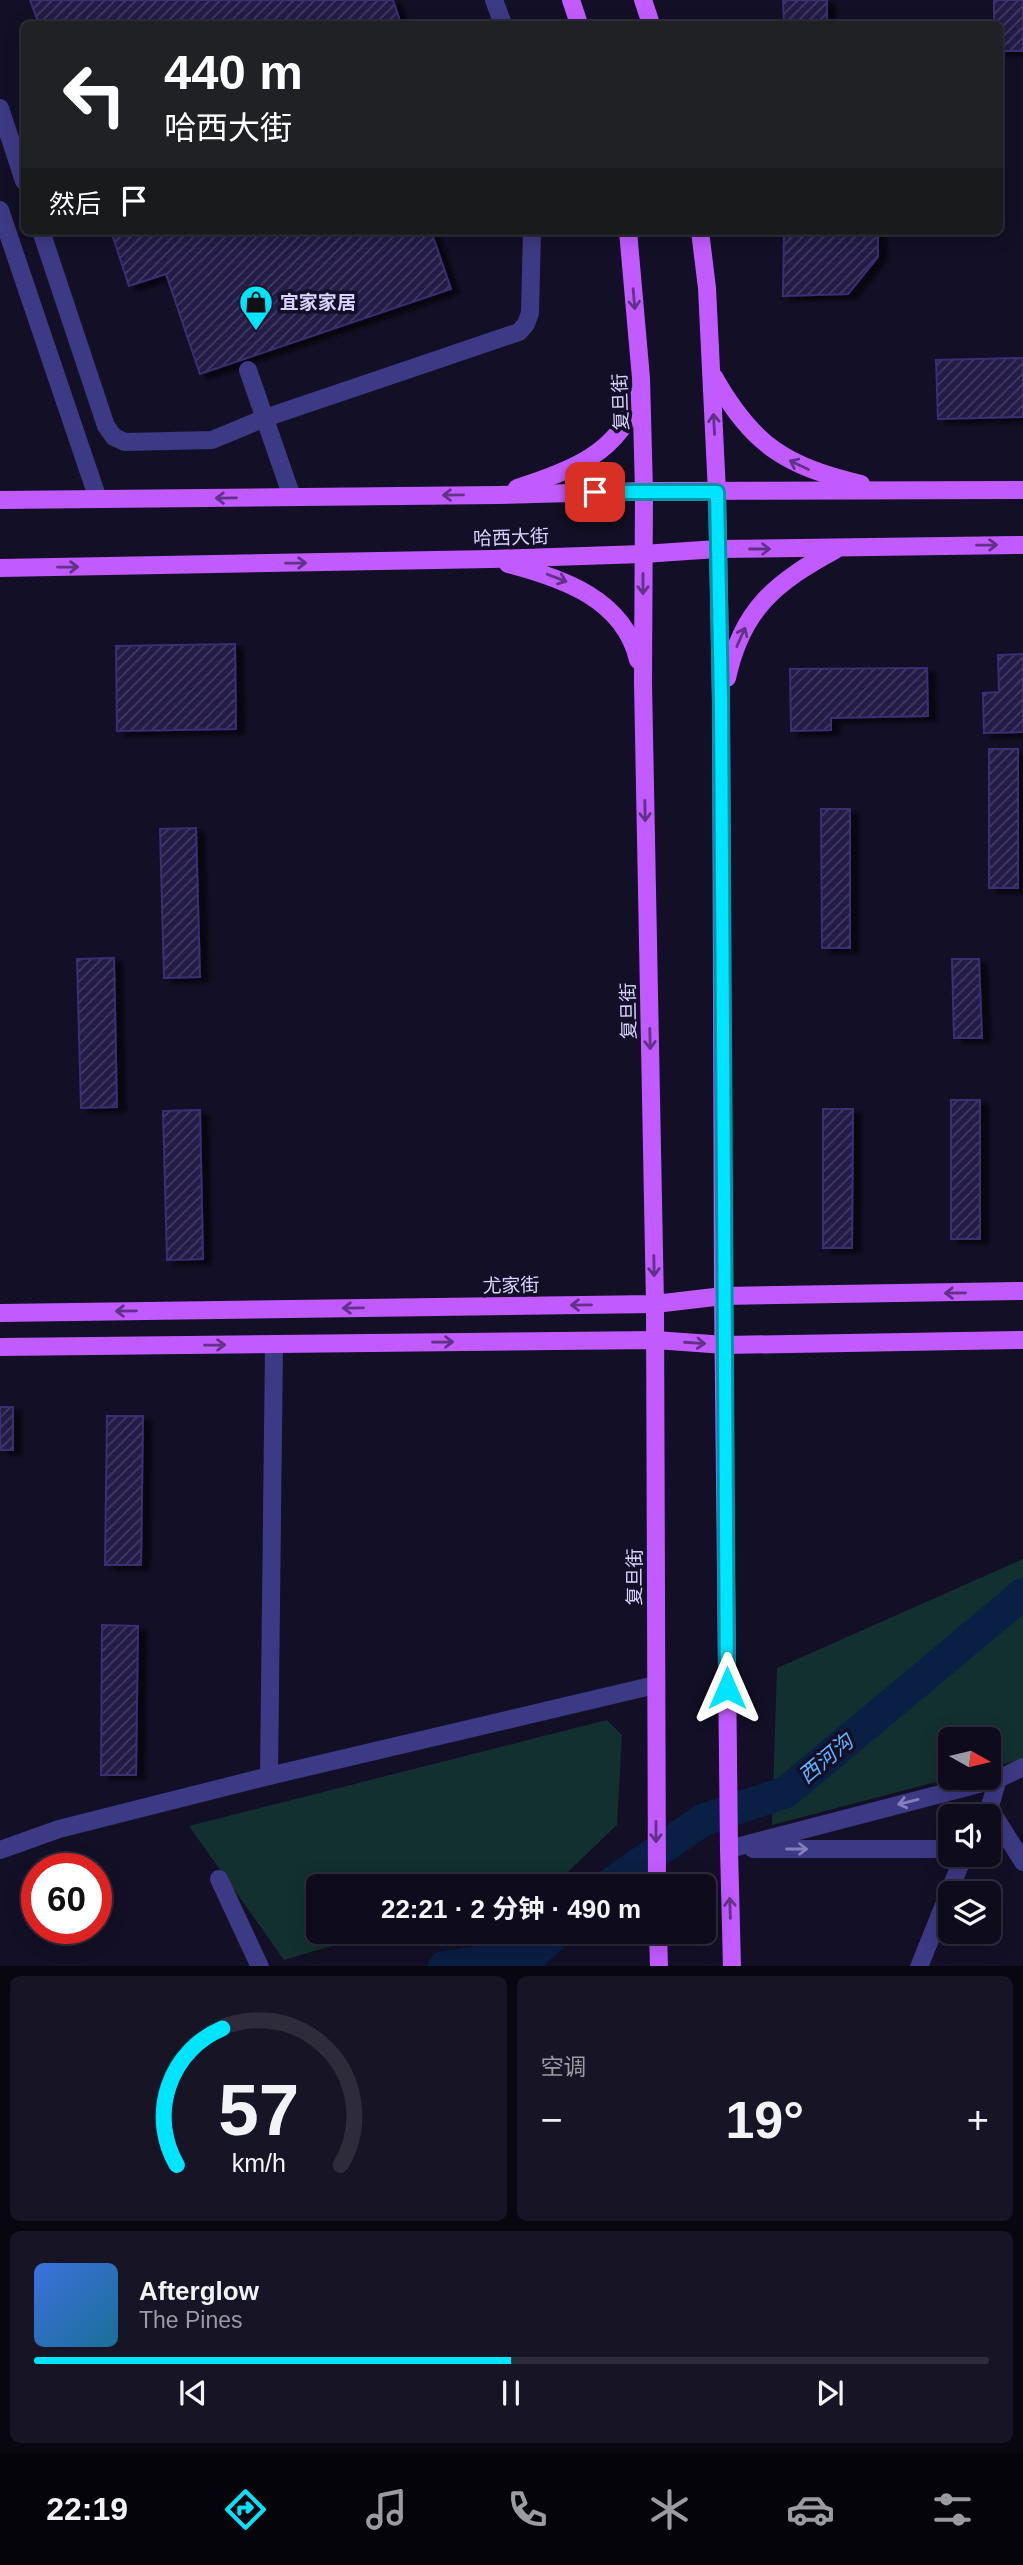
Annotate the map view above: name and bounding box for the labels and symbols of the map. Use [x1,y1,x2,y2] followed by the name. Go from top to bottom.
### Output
[237,283,275,332] shop icon: 宜家家居
[628,287,641,310] one-way arrow
[280,292,356,313] place label: 宜家家居
[609,373,632,431] street label: 复旦街
[707,413,720,436] one-way arrow
[789,458,810,471] one-way arrow
[565,462,625,522] pin
[442,488,465,502] one-way arrow
[215,491,238,504] one-way arrow
[473,526,549,549] street label: 哈西大街
[976,539,999,552] one-way arrow
[748,542,771,556] one-way arrow
[284,556,307,570] one-way arrow
[56,560,79,574] one-way arrow
[636,572,650,595] one-way arrow
[545,573,567,586] one-way arrow
[735,626,748,648] one-way arrow
[639,799,652,822] one-way arrow
[618,982,639,1040] street label: 复旦街
[643,1027,657,1050] one-way arrow
[648,1254,661,1277] one-way arrow
[482,1275,540,1296] street label: 尤家街
[944,1286,967,1299] one-way arrow
[569,1298,592,1312] one-way arrow
[342,1301,365,1315] one-way arrow
[114,1304,137,1318] one-way arrow
[431,1335,454,1349] one-way arrow
[683,1337,705,1350] one-way arrow
[203,1338,226,1352] one-way arrow
[624,1548,645,1606] street label: 复旦街
[690,1651,764,1725] position arrow
[938,1727,1001,1790] north arrow
[794,1728,859,1788] water label: 西河沟
[898,1796,920,1809] one-way arrow
[649,1821,663,1844] one-way arrow
[785,1842,808,1856] one-way arrow
[21,1853,112,1944] speed limit sign: 60
[724,1896,737,1919] one-way arrow

